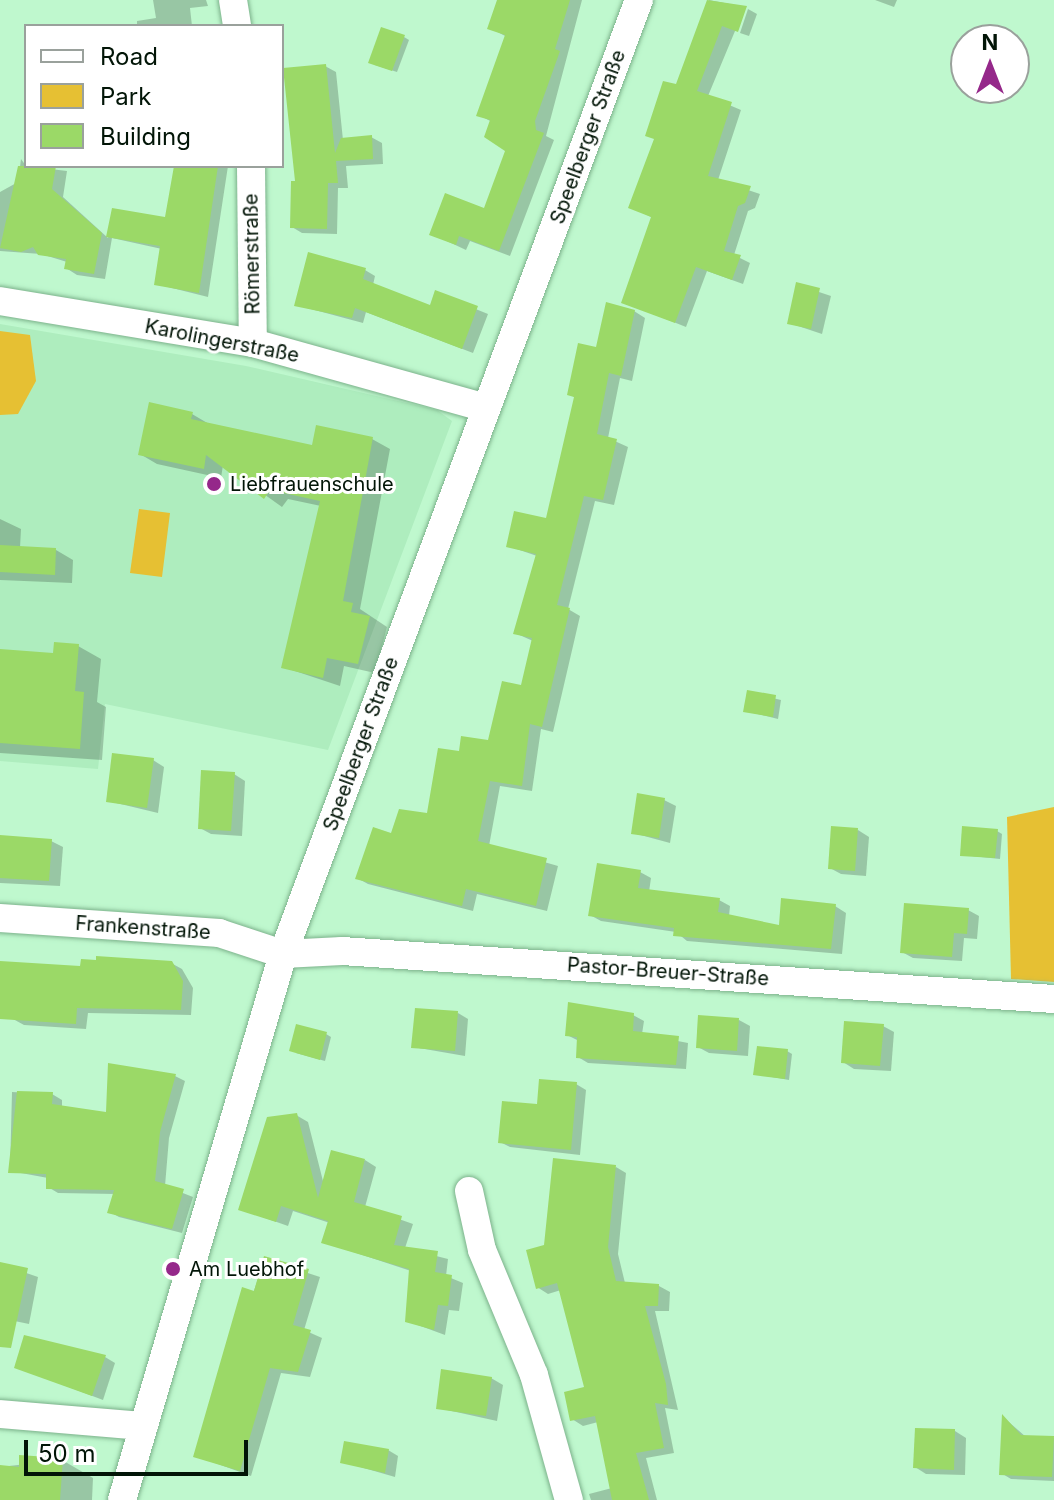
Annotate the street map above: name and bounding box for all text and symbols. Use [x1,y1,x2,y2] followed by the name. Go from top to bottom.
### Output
[24,24,284,168] legend
[950,24,1030,104] north arrow
[982,29,998,55] text: N
[100,42,158,71] text: Road
[545,47,631,227] street label: Speelberger Straße
[100,82,151,111] text: Park
[100,122,191,151] text: Building
[239,193,265,315] street label: Römerstraße
[143,314,301,368] street label: Karolingerstraße
[230,472,394,496] place label: Liebfrauenschule
[205,475,223,493] marker: Liebfrauenschule
[318,654,404,834] street label: Speelberger Straße
[75,911,211,945] street label: Frankenstraße
[566,953,770,991] street label: Pastor-Breuer-Straße
[189,1257,304,1281] place label: Am Luebhof
[164,1260,182,1278] marker: Am Luebhof
[28,1424,252,1474] scale bar
[38,1439,96,1468] text: 50 m

